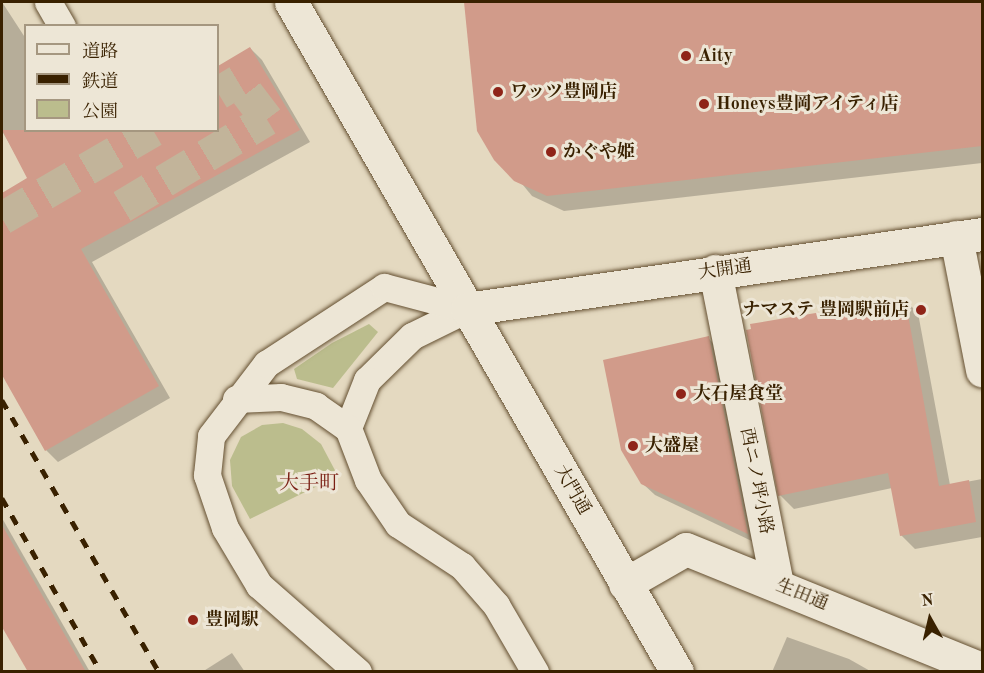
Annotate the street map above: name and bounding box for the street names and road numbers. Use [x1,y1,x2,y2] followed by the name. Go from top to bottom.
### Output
[697,256,753,284] street label: 大開通
[735,426,777,536] street label: 西ニノ坪小路
[549,461,595,519] street label: 大門通
[773,575,831,615] street label: 生田通

